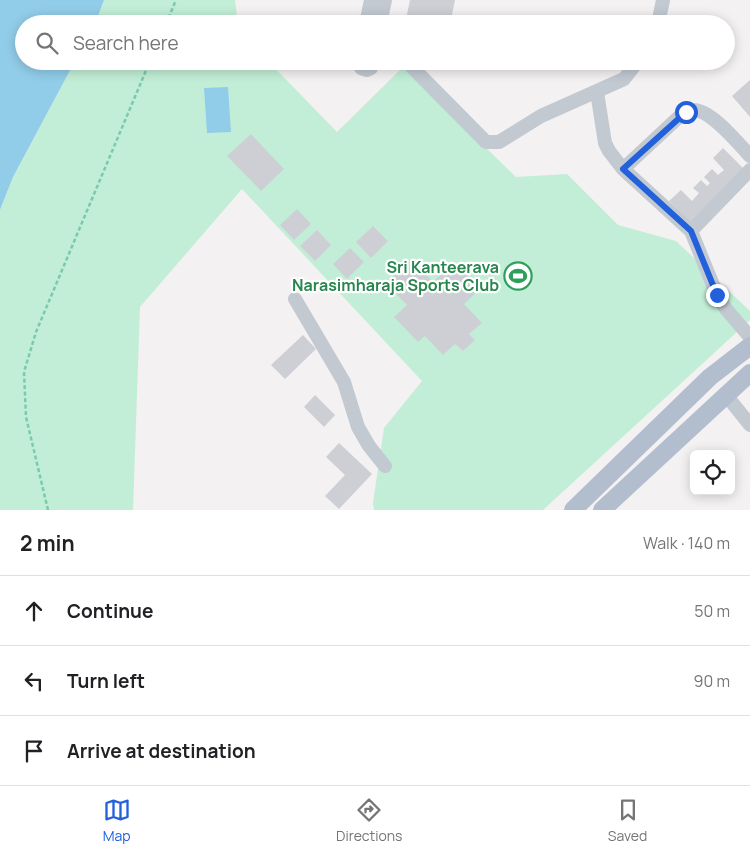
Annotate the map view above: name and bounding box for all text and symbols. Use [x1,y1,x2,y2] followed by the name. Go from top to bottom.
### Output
[15,15,735,70] search box
[33,29,61,57] icon: search
[73,30,179,56] text: Search here
[675,101,698,124] route start
[292,256,499,296] place label: Sri Kanteerava Narasimharaja Sports Club
[503,261,533,291] sports icon: Sri Kanteerava Narasimharaja Sports Club
[706,284,729,307] route end
[690,450,735,495] map controls
[690,450,735,495] button: locate
[20,529,75,557] text: 2 min
[643,532,730,554] text: Walk · 140 m
[20,597,48,625] icon: ahead
[67,598,153,624] text: Continue
[694,600,730,622] text: 50 m
[20,667,48,695] icon: left
[67,668,145,694] text: Turn left
[694,670,730,692] text: 90 m
[20,737,48,765] icon: arrive
[67,738,256,764] text: Arrive at destination
[103,796,131,845] tab: Map
[336,796,402,845] tab: Directions
[608,796,647,845] tab: Saved

